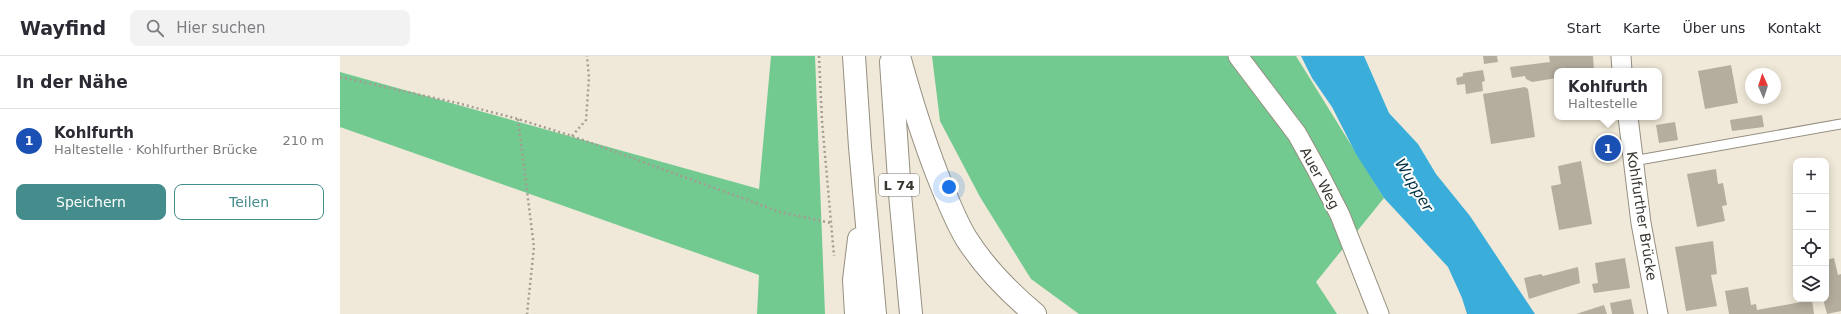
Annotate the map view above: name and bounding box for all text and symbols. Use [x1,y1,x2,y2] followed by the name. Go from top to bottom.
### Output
[130,10,410,46] search box
[20,17,106,39] text: Wayfind
[144,17,166,39] icon: search
[176,19,266,37] text: Hier suchen
[1567,20,1601,36] text: Start
[1623,20,1660,36] text: Karte
[1682,20,1745,36] text: Über uns
[1767,20,1821,36] text: Kontakt
[1554,68,1662,120] popup
[1745,68,1781,104] north arrow
[16,72,128,92] text: In der Nähe
[1568,78,1648,96] text: Kohlfurth
[1568,96,1638,111] text: Haltestelle
[54,124,134,142] text: Kohlfurth
[24,133,34,148] text: 1
[282,133,324,148] text: 210 m
[1595,133,1621,163] pin: 1
[54,142,257,157] text: Haltestelle · Kohlfurther Brücke
[1297,144,1343,212] street label: Auer Weg
[1624,150,1660,282] street label: Kohlfurther Brücke
[1391,155,1437,216] water label: Wupper
[1793,158,1829,302] map controls
[1793,158,1829,194] button: +
[879,174,919,196] road number: L 74
[939,177,959,197] your location
[16,184,166,220] button: Speichern
[174,184,324,220] button: Teilen
[1793,194,1829,230] button: −
[1793,230,1829,266] button: locate
[1793,266,1829,302] button: layers

